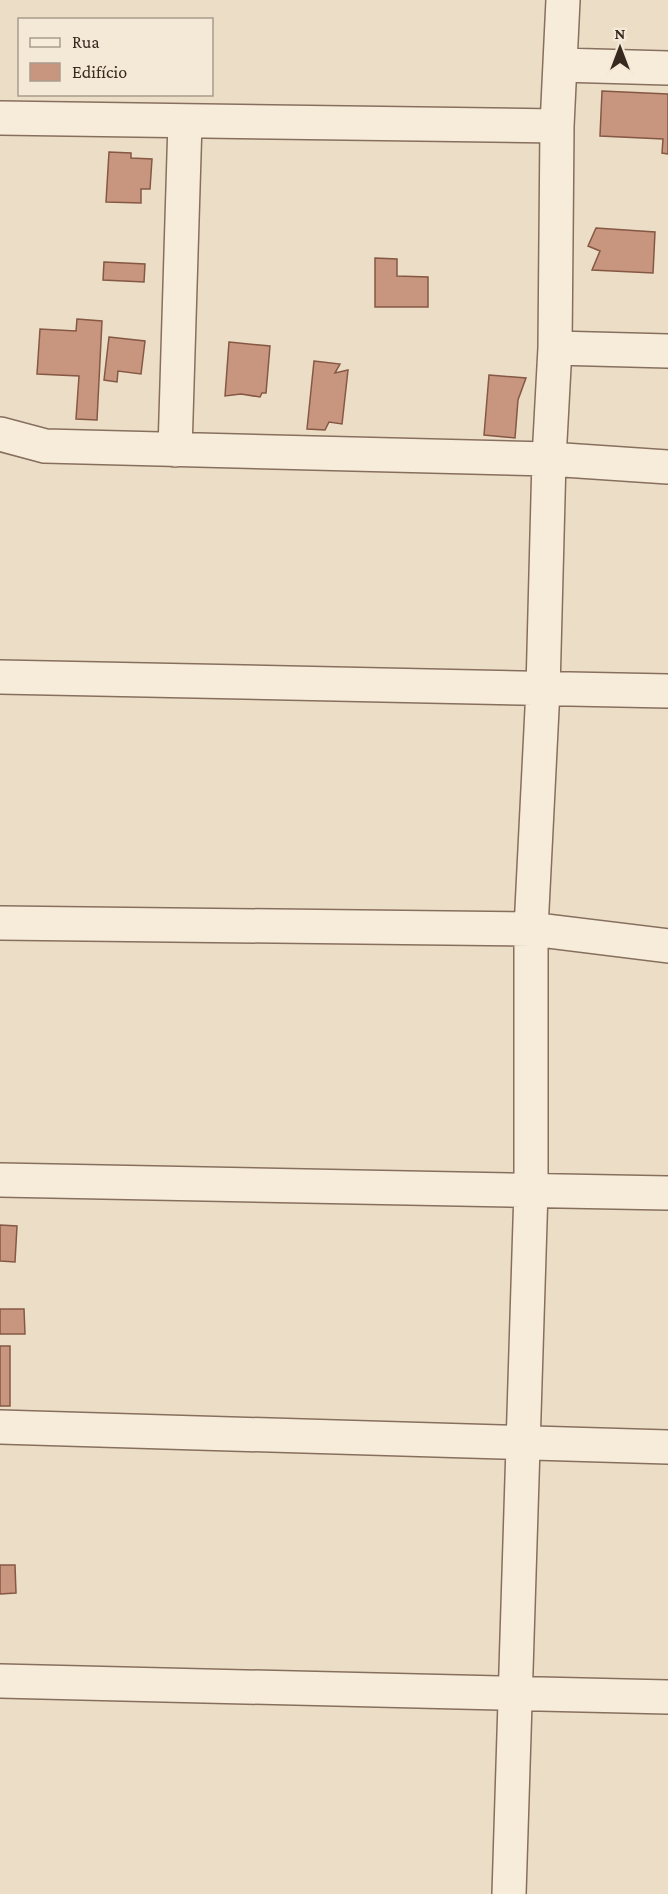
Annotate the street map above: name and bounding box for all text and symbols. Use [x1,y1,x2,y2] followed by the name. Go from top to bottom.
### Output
[18,18,213,96] legend
[590,18,650,78] north arrow
[615,25,626,42] text: N
[72,32,100,52] text: Rua
[72,62,127,82] text: Edifício

